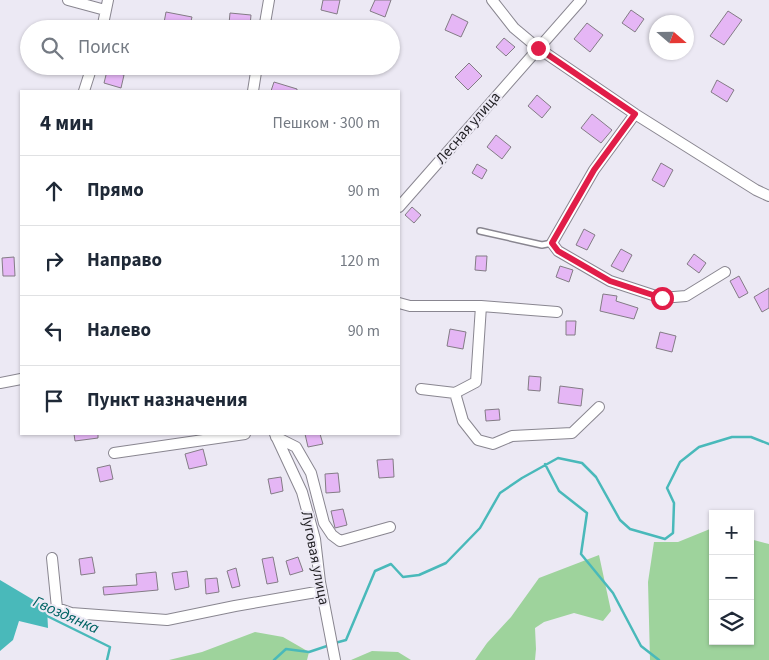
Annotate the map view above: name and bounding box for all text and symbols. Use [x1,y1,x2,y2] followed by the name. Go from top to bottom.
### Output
[649,15,694,60] north arrow
[20,20,400,75] search box
[38,34,66,62] icon: search
[78,34,129,61] text: Поиск
[527,37,550,60] route end
[431,87,505,169] street label: Лесная улица
[40,108,94,138] text: 4 мин
[273,112,380,134] text: Пешком · 300 m
[40,177,68,205] icon: ahead
[87,177,144,204] text: Прямо
[348,180,380,202] text: 90 m
[40,247,68,275] icon: right
[87,247,162,274] text: Направо
[340,250,380,272] text: 120 m
[651,287,674,310] route start
[40,317,68,345] icon: left
[87,317,151,344] text: Налево
[348,320,380,342] text: 90 m
[40,387,68,415] icon: arrive
[87,387,248,414] text: Пункт назначения
[296,509,334,607] street label: Луговая улица
[709,510,754,645] map controls
[709,510,754,555] button: +
[709,555,754,600] button: −
[29,591,103,639] water label: Гвоздянка
[709,600,754,645] button: layers

